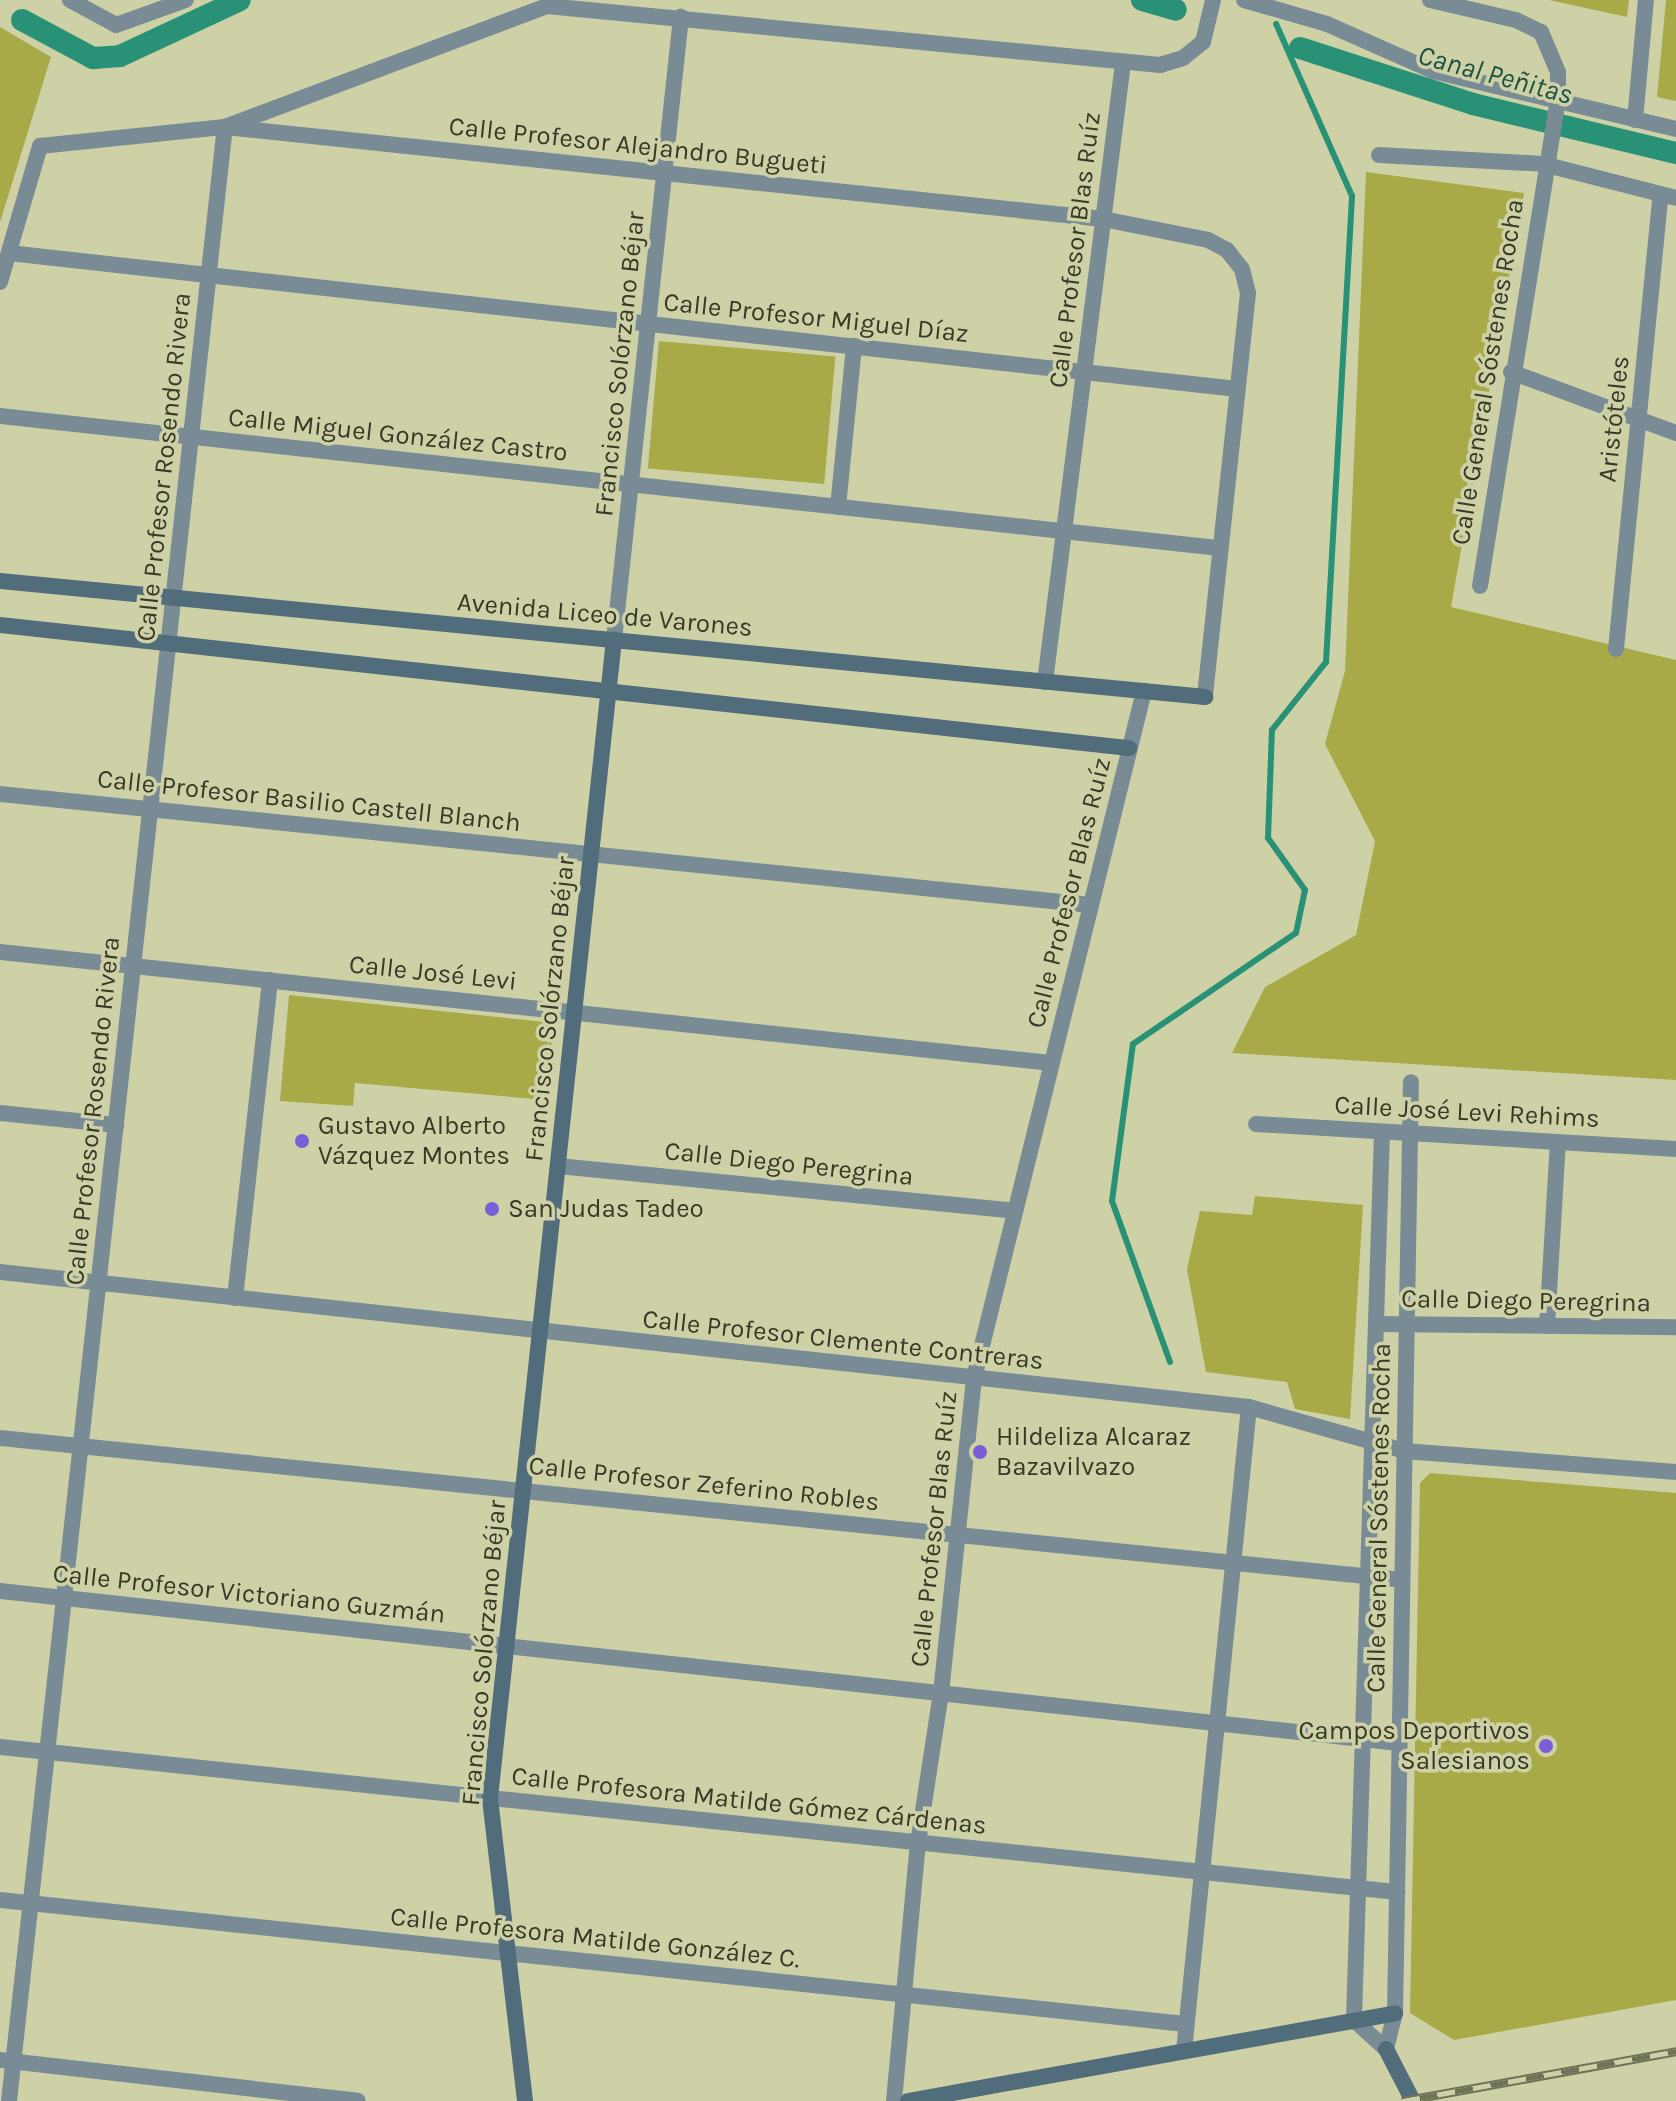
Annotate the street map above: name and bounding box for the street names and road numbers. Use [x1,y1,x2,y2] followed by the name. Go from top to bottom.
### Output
[1043,110,1107,390] street label: Calle Profesor Blas Ruíz
[447,111,829,181] street label: Calle Profesor Alejandro Bugueti
[1445,197,1531,547] street label: Calle General Sóstenes Rocha
[588,210,652,518] street label: Francisco Solórzano Béjar
[662,286,970,350] street label: Calle Profesor Miguel Díaz
[130,291,198,643] street label: Calle Profesor Rosendo Rivera
[1592,354,1636,484] street label: Aristóteles
[227,402,569,468] street label: Calle Miguel González Castro
[456,587,754,643] street label: Avenida Liceo de Varones
[1020,755,1118,1031] street label: Calle Profesor Blas Ruíz
[96,763,522,839] street label: Calle Profesor Basilio Castell Blanch
[518,855,582,1163] street label: Francisco Solórzano Béjar
[59,935,127,1287] street label: Calle Profesor Rosendo Rivera
[348,949,518,997] street label: Calle José Levi
[1334,1089,1600,1135] street label: Calle José Levi Rehims
[663,1135,915,1193] street label: Calle Diego Peregrina
[1401,1283,1651,1319] street label: Calle Diego Peregrina
[641,1303,1045,1377] street label: Calle Profesor Clemente Contreras
[1360,1343,1398,1693] street label: Calle General Sóstenes Rocha
[904,1389,964,1669] street label: Calle Profesor Blas Ruíz
[527,1450,881,1518] street label: Calle Profesor Zeferino Robles
[455,1499,513,1807] street label: Francisco Solórzano Béjar
[51,1558,447,1630] street label: Calle Profesor Victoriano Guzmán
[510,1761,988,1841] street label: Calle Profesora Matilde Gómez Cárdenas
[389,1901,801,1975] street label: Calle Profesora Matilde González C.

